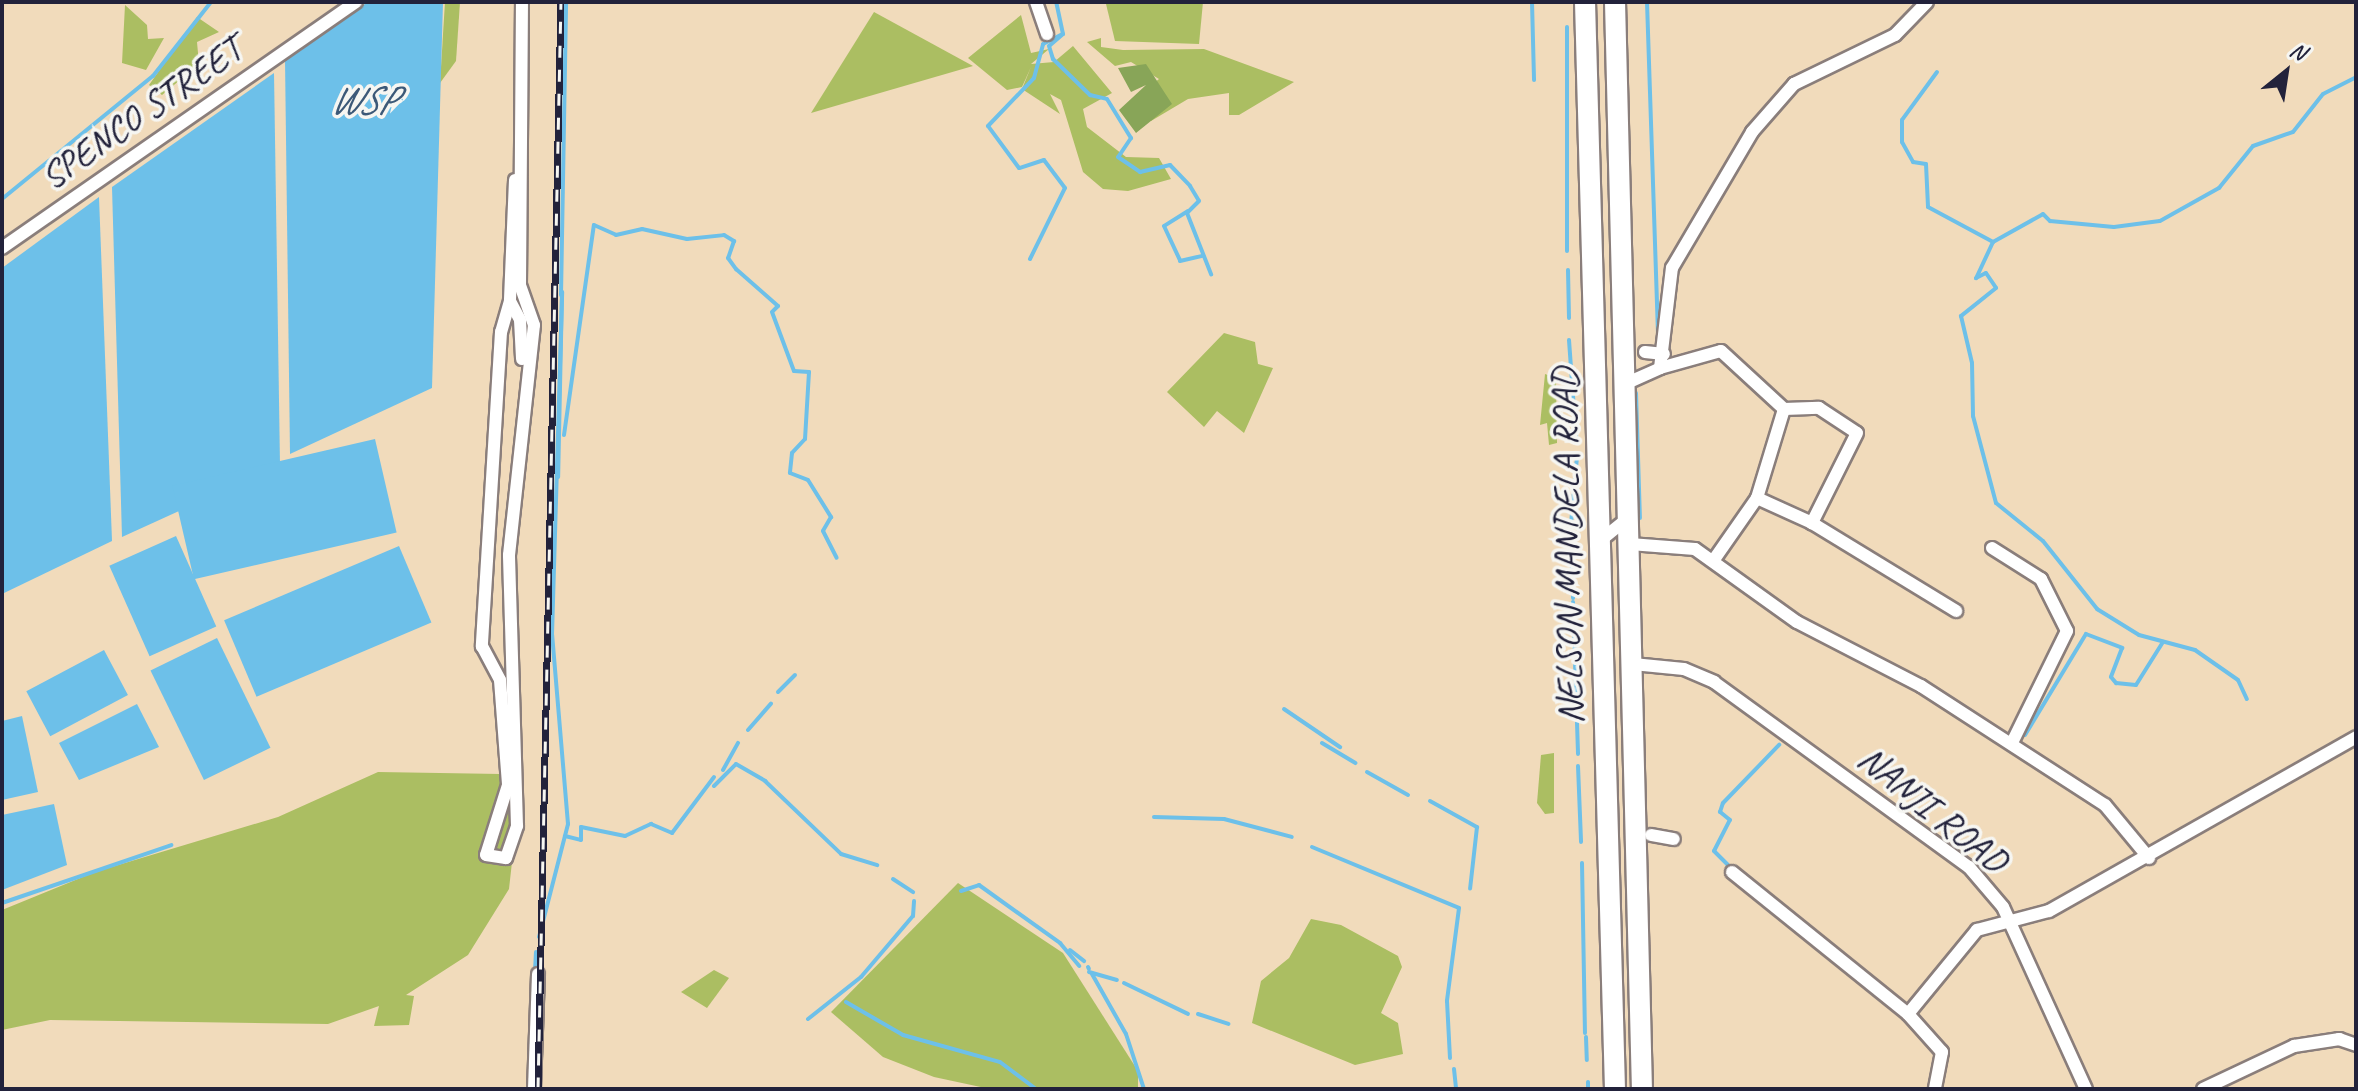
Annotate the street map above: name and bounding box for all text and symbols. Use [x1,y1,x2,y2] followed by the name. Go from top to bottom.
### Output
[32,27,250,199] street label: SPENCO STREET
[2246,32,2326,112] north arrow
[2285,36,2311,67] text: N
[330,76,396,124] water label: WSP
[1541,366,1593,726] street label: NELSON MANDELA ROAD
[1849,735,2017,883] street label: NANJI ROAD

